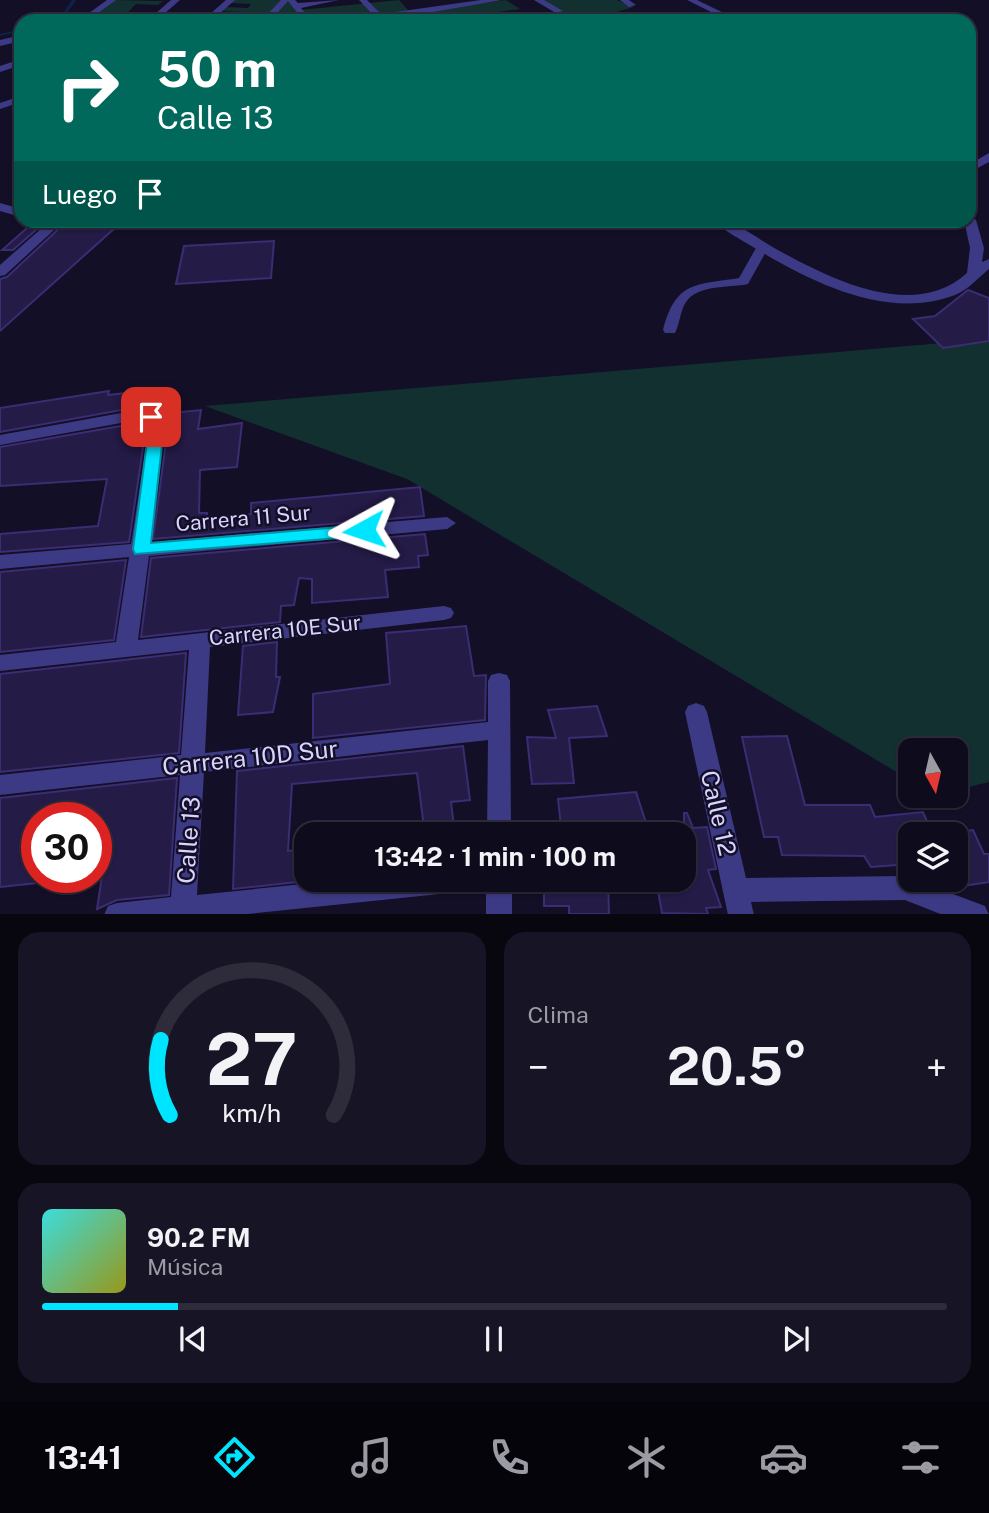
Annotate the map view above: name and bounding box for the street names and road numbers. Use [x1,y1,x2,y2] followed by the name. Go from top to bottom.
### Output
[174,500,312,536] street label: Carrera 11 Sur
[208,610,362,650] street label: Carrera 10E Sur
[161,734,339,780] street label: Carrera 10D Sur
[696,768,742,858] street label: Calle 12
[171,795,205,885] street label: Calle 13

